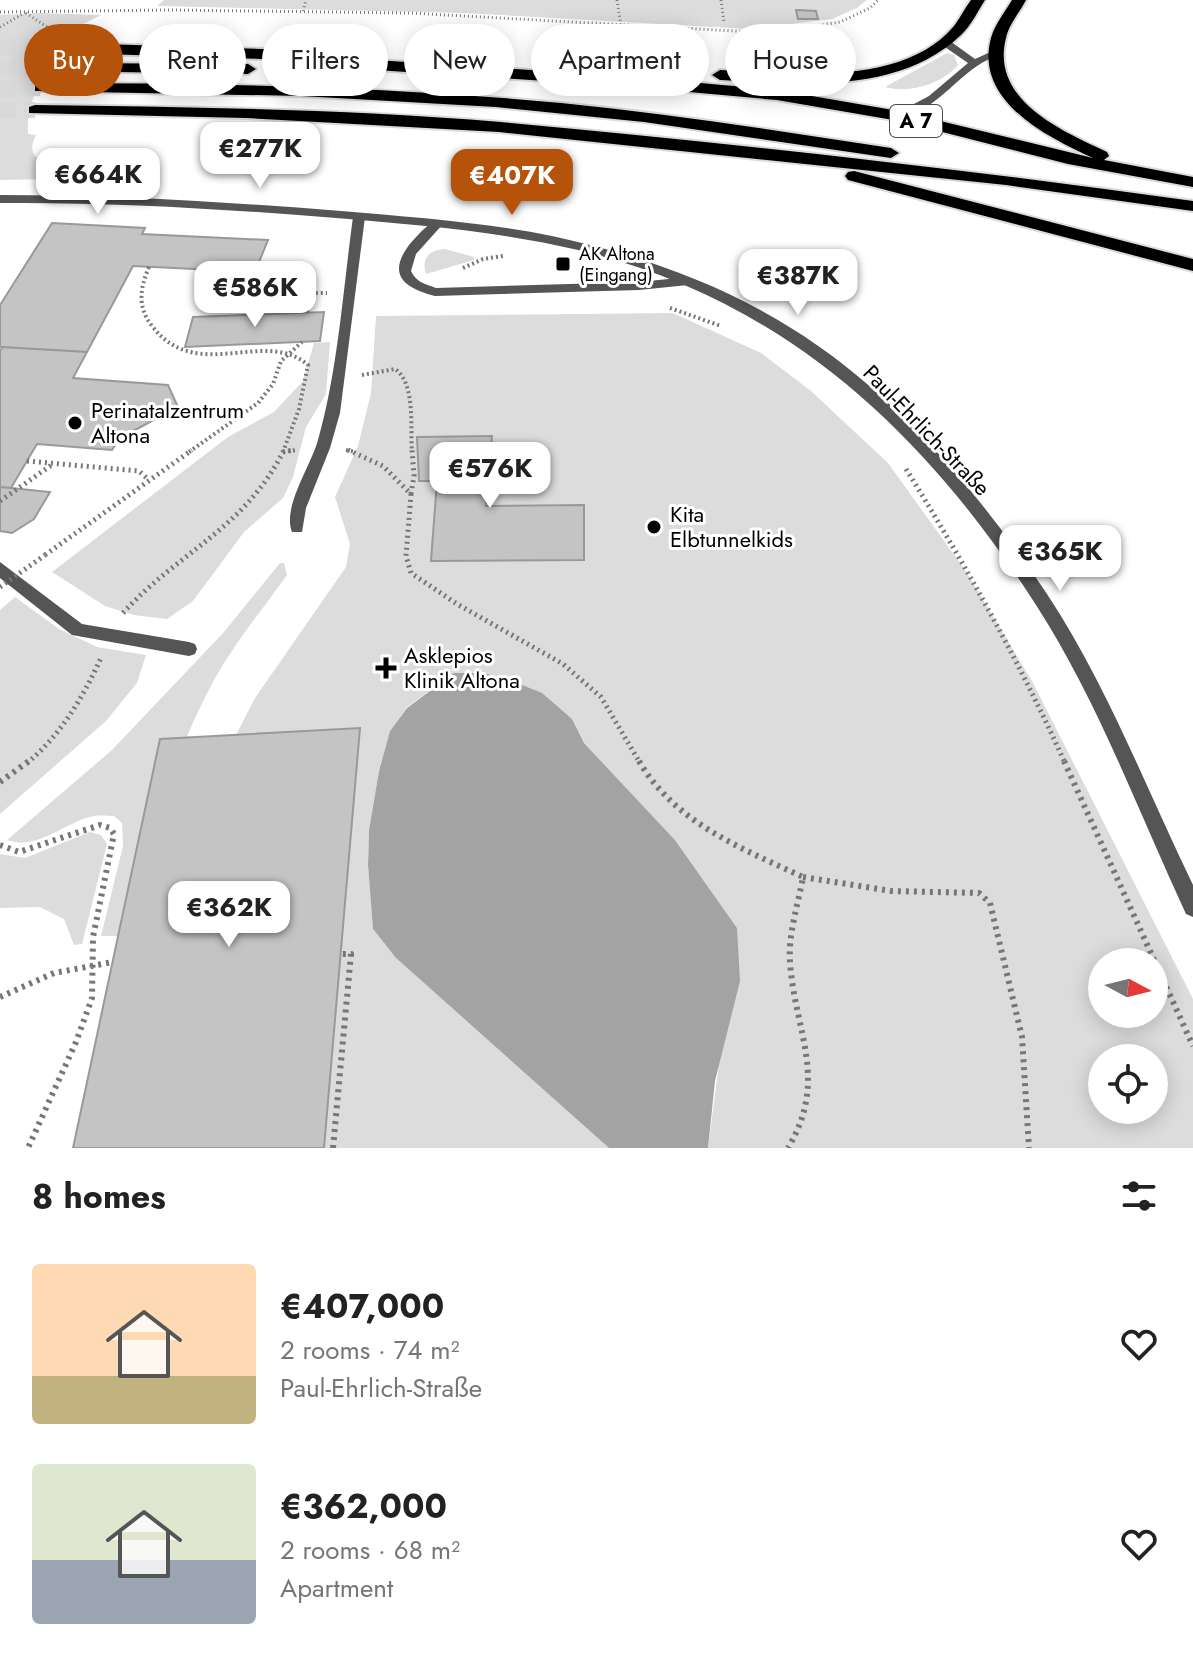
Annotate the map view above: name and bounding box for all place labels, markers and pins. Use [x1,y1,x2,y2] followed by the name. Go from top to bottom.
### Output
[204,122,316,190] pin: €277K
[42,148,154,216] pin: €664K
[456,149,568,217] pin: €407K
[579,241,655,288] place label: AK Altona (Eingang)
[742,249,854,317] pin: €387K
[554,255,572,273] marker: AK Altona (Eingang)
[199,261,311,329] pin: €586K
[91,394,244,451] place label: Perinatalzentrum Altona
[66,414,84,432] marker: Perinatalzentrum Altona
[434,442,546,510] pin: €576K
[670,498,793,555] place label: Kita Elbtunnelkids
[645,518,663,536] marker: Kita Elbtunnelkids
[1004,525,1116,593] pin: €365K
[404,639,520,696] place label: Asklepios Klinik Altona
[375,657,397,679] marker: Asklepios Klinik Altona
[173,881,285,949] pin: €362K

